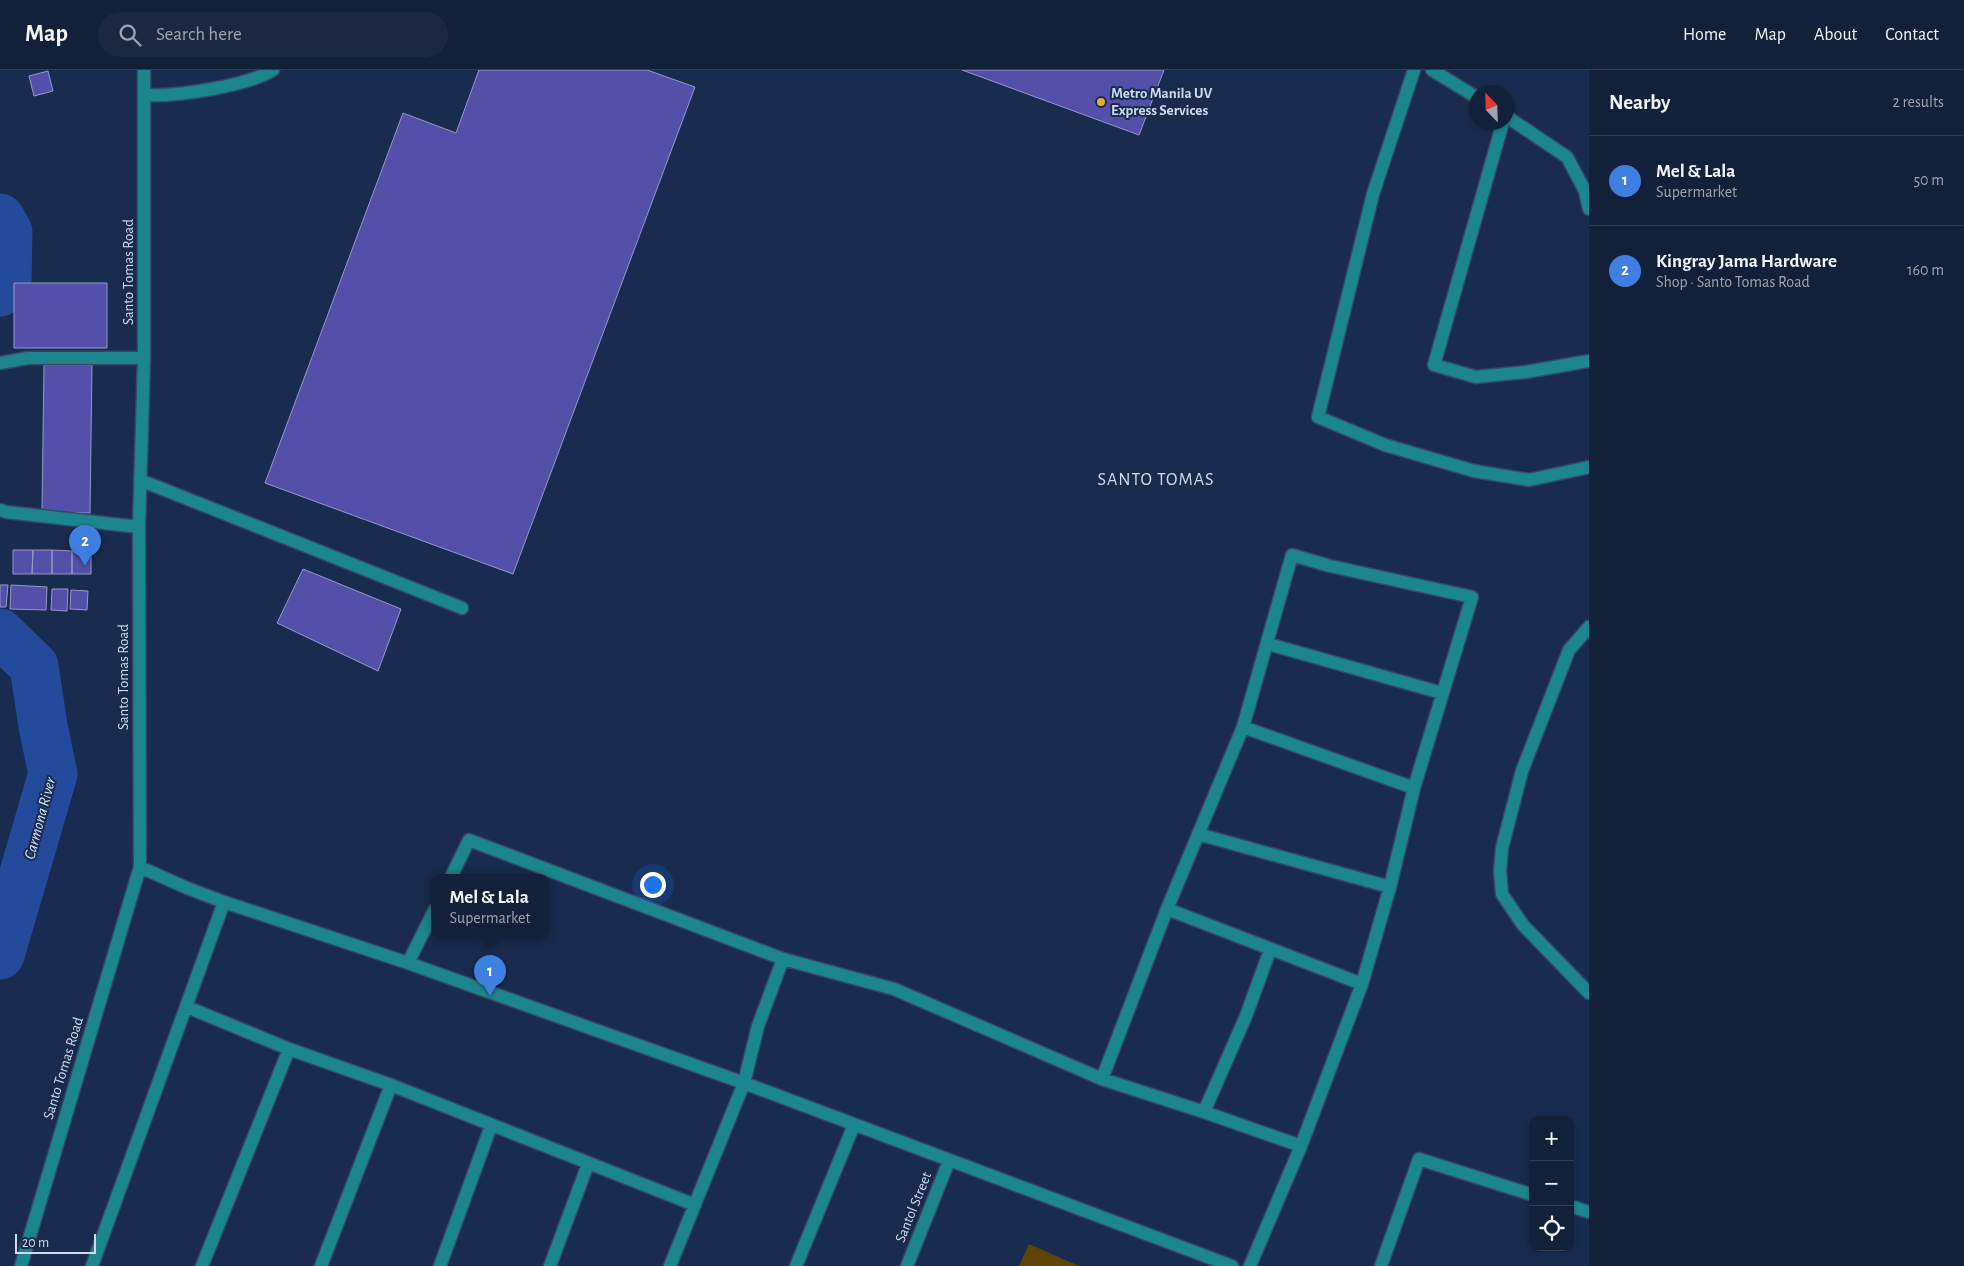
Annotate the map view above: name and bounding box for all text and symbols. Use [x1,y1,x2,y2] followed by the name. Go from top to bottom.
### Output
[98,12,448,57] search box
[116,21,144,49] icon: search
[25,22,68,46] text: Map
[156,25,242,44] text: Search here
[1683,26,1726,44] text: Home
[1754,26,1786,44] text: Map
[1814,26,1857,44] text: About
[1885,26,1939,44] text: Contact
[1469,85,1514,130] north arrow
[1111,86,1213,118] place label: Metro Manila UV Express Services
[1609,92,1670,113] text: Nearby
[1892,94,1944,110] text: 2 results
[1095,96,1107,108] marker: Metro Manila UV Express Services
[1656,162,1735,181] text: Mel & Lala
[1622,172,1628,188] text: 1
[1913,172,1944,188] text: 50 m
[1656,184,1737,200] text: Supermarket
[121,219,136,325] street label: Santo Tomas Road
[1656,252,1837,271] text: Kingray Jama Hardware
[1621,262,1629,278] text: 2
[1907,262,1944,278] text: 160 m
[1656,274,1810,290] text: Shop · Santo Tomas Road
[1097,471,1215,489] district label: SANTO TOMAS
[69,525,101,566] pin: 2
[116,624,131,730] street label: Santo Tomas Road
[21,775,59,861] water label: Carmona River
[640,872,666,898] your location
[431,874,549,939] popup
[449,888,529,907] text: Mel & Lala
[449,910,531,926] text: Supermarket
[474,955,506,996] pin: 1
[41,1015,86,1121] street label: Santo Tomas Road
[1529,1116,1574,1251] map controls
[1529,1116,1574,1161] button: +
[1529,1161,1574,1206] button: −
[893,1170,934,1245] street label: Santol Street
[1529,1206,1574,1251] button: locate
[15,1231,96,1254] scale bar
[22,1236,49,1250] text: 20 m

